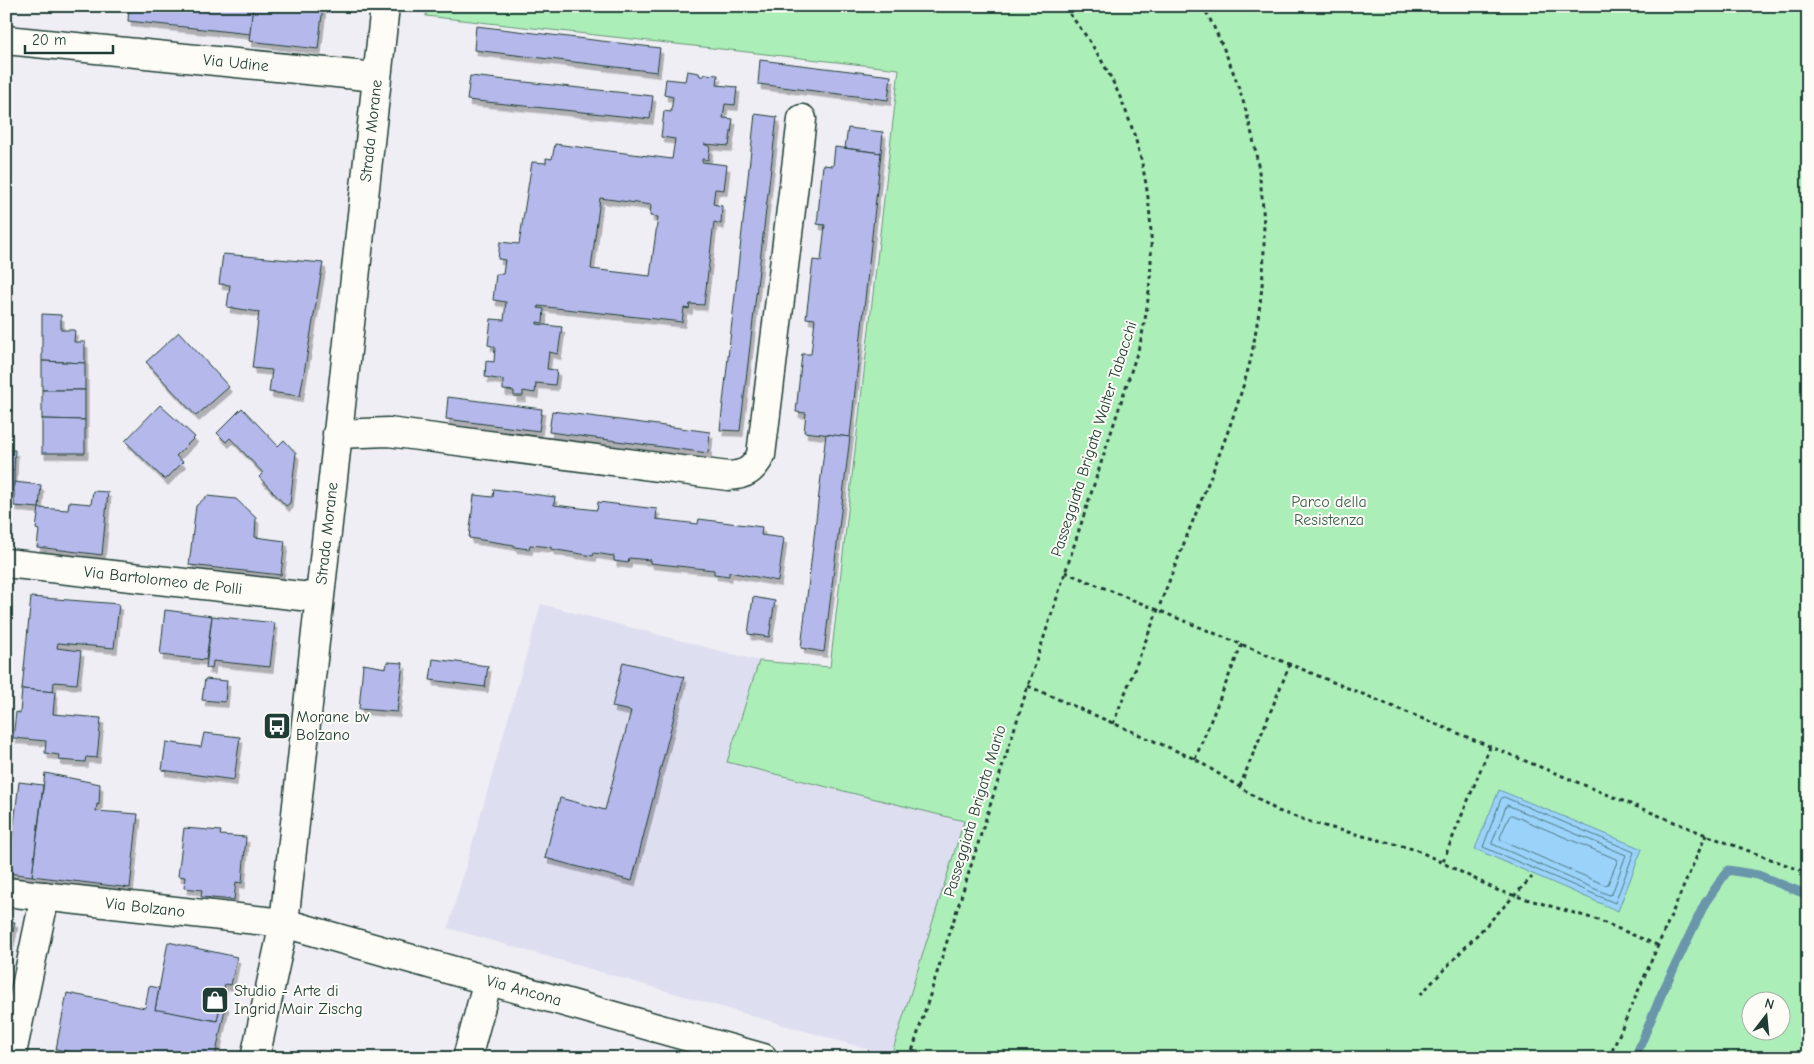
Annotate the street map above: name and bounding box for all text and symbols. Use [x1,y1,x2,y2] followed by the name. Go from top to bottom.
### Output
[25,22,112,54] scale bar
[32,31,66,49] text: 20 m
[202,51,270,75] street label: Via Udine
[357,79,386,183] street label: Strada Morane
[1047,319,1141,559] street label: Passeggiata Brigata Walter Tabacchi
[312,481,341,586] street label: Strada Morane
[1291,493,1367,529] park label: Parco della Resistenza
[83,563,243,598] street label: Via Bartolomeo de Polli
[296,708,370,744] place label: Morane bv Bolzano
[262,711,292,741] bus stop icon: Morane bv Bolzano
[940,723,1010,899] street label: Passeggiata Brigata Mario
[104,894,186,921] street label: Via Bolzano
[484,971,564,1010] street label: Via Ancona
[234,982,363,1018] place label: Studio - Arte di Ingrid Mair Zischg
[200,985,230,1015] shop icon: Studio - Arte di Ingrid Mair Zischg
[1742,992,1792,1042] north arrow
[1763,995,1776,1013] text: N

